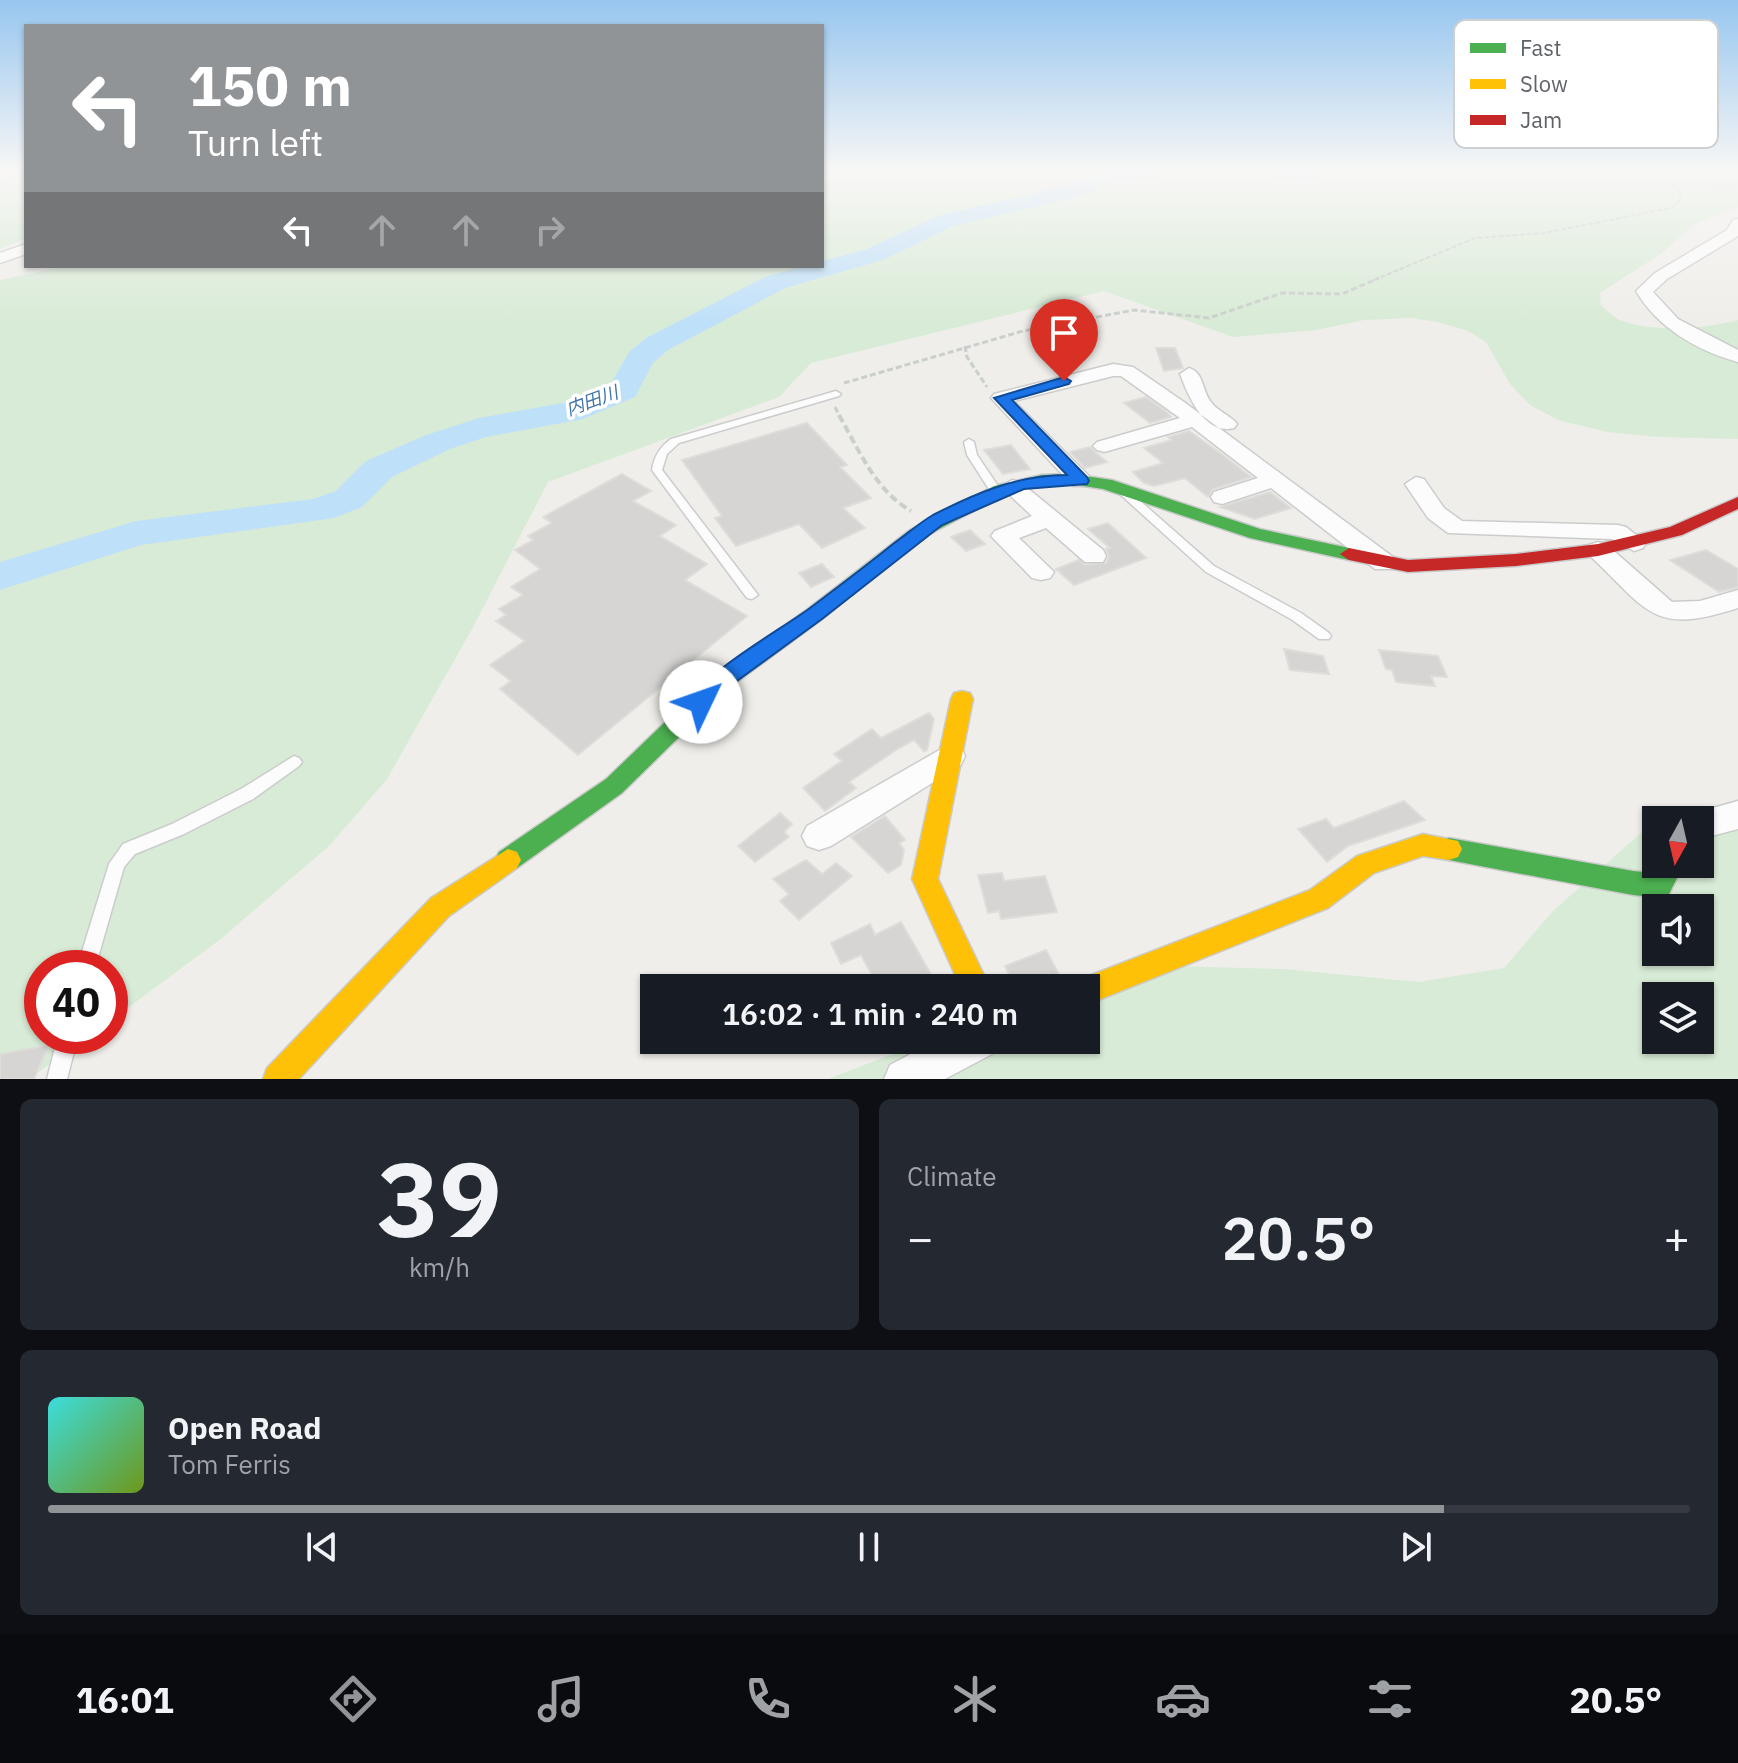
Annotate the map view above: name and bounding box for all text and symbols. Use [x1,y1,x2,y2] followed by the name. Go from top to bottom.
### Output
[1454,20,1718,148] legend
[1520,33,1561,62] text: Fast
[188,49,352,121] text: 150 m
[56,56,160,160] icon: left
[1520,69,1568,98] text: Slow
[1520,105,1562,134] text: Jam
[188,119,323,166] text: Turn left
[276,208,320,252] icon: left
[360,208,404,252] icon: ahead
[444,208,488,252] icon: ahead
[528,208,572,252] icon: right
[1030,299,1098,381] pin
[1042,311,1086,355] icon: arrive
[563,380,623,421] water label: 内田川
[659,660,743,744] position arrow
[1642,806,1714,878] north arrow
[1642,806,1714,1054] map controls
[1642,894,1714,966] button: sound
[24,950,128,1054] speed limit sign: 40
[1642,982,1714,1054] button: layers
[722,994,1018,1033] text: 16:02 · 1 min · 240 m
[377,1130,502,1266] text: 39
[907,1159,997,1193] text: Climate
[1221,1198,1376,1277] text: 20.5°
[907,1209,933,1266] text: −
[1664,1209,1690,1266] text: +
[409,1250,470,1284] text: km/h
[168,1408,321,1447] text: Open Road
[168,1447,291,1481] text: Tom Ferris
[300,1525,344,1569] icon: previous
[847,1525,891,1569] icon: pause
[1394,1525,1438,1569] icon: next
[325,1671,381,1727] icon: directions
[533,1671,589,1727] icon: music
[740,1671,796,1727] icon: phone
[947,1671,1003,1727] icon: climate
[1155,1671,1211,1727] icon: car
[1362,1671,1418,1727] icon: filters
[76,1676,174,1723] text: 16:01
[1569,1676,1662,1723] text: 20.5°

